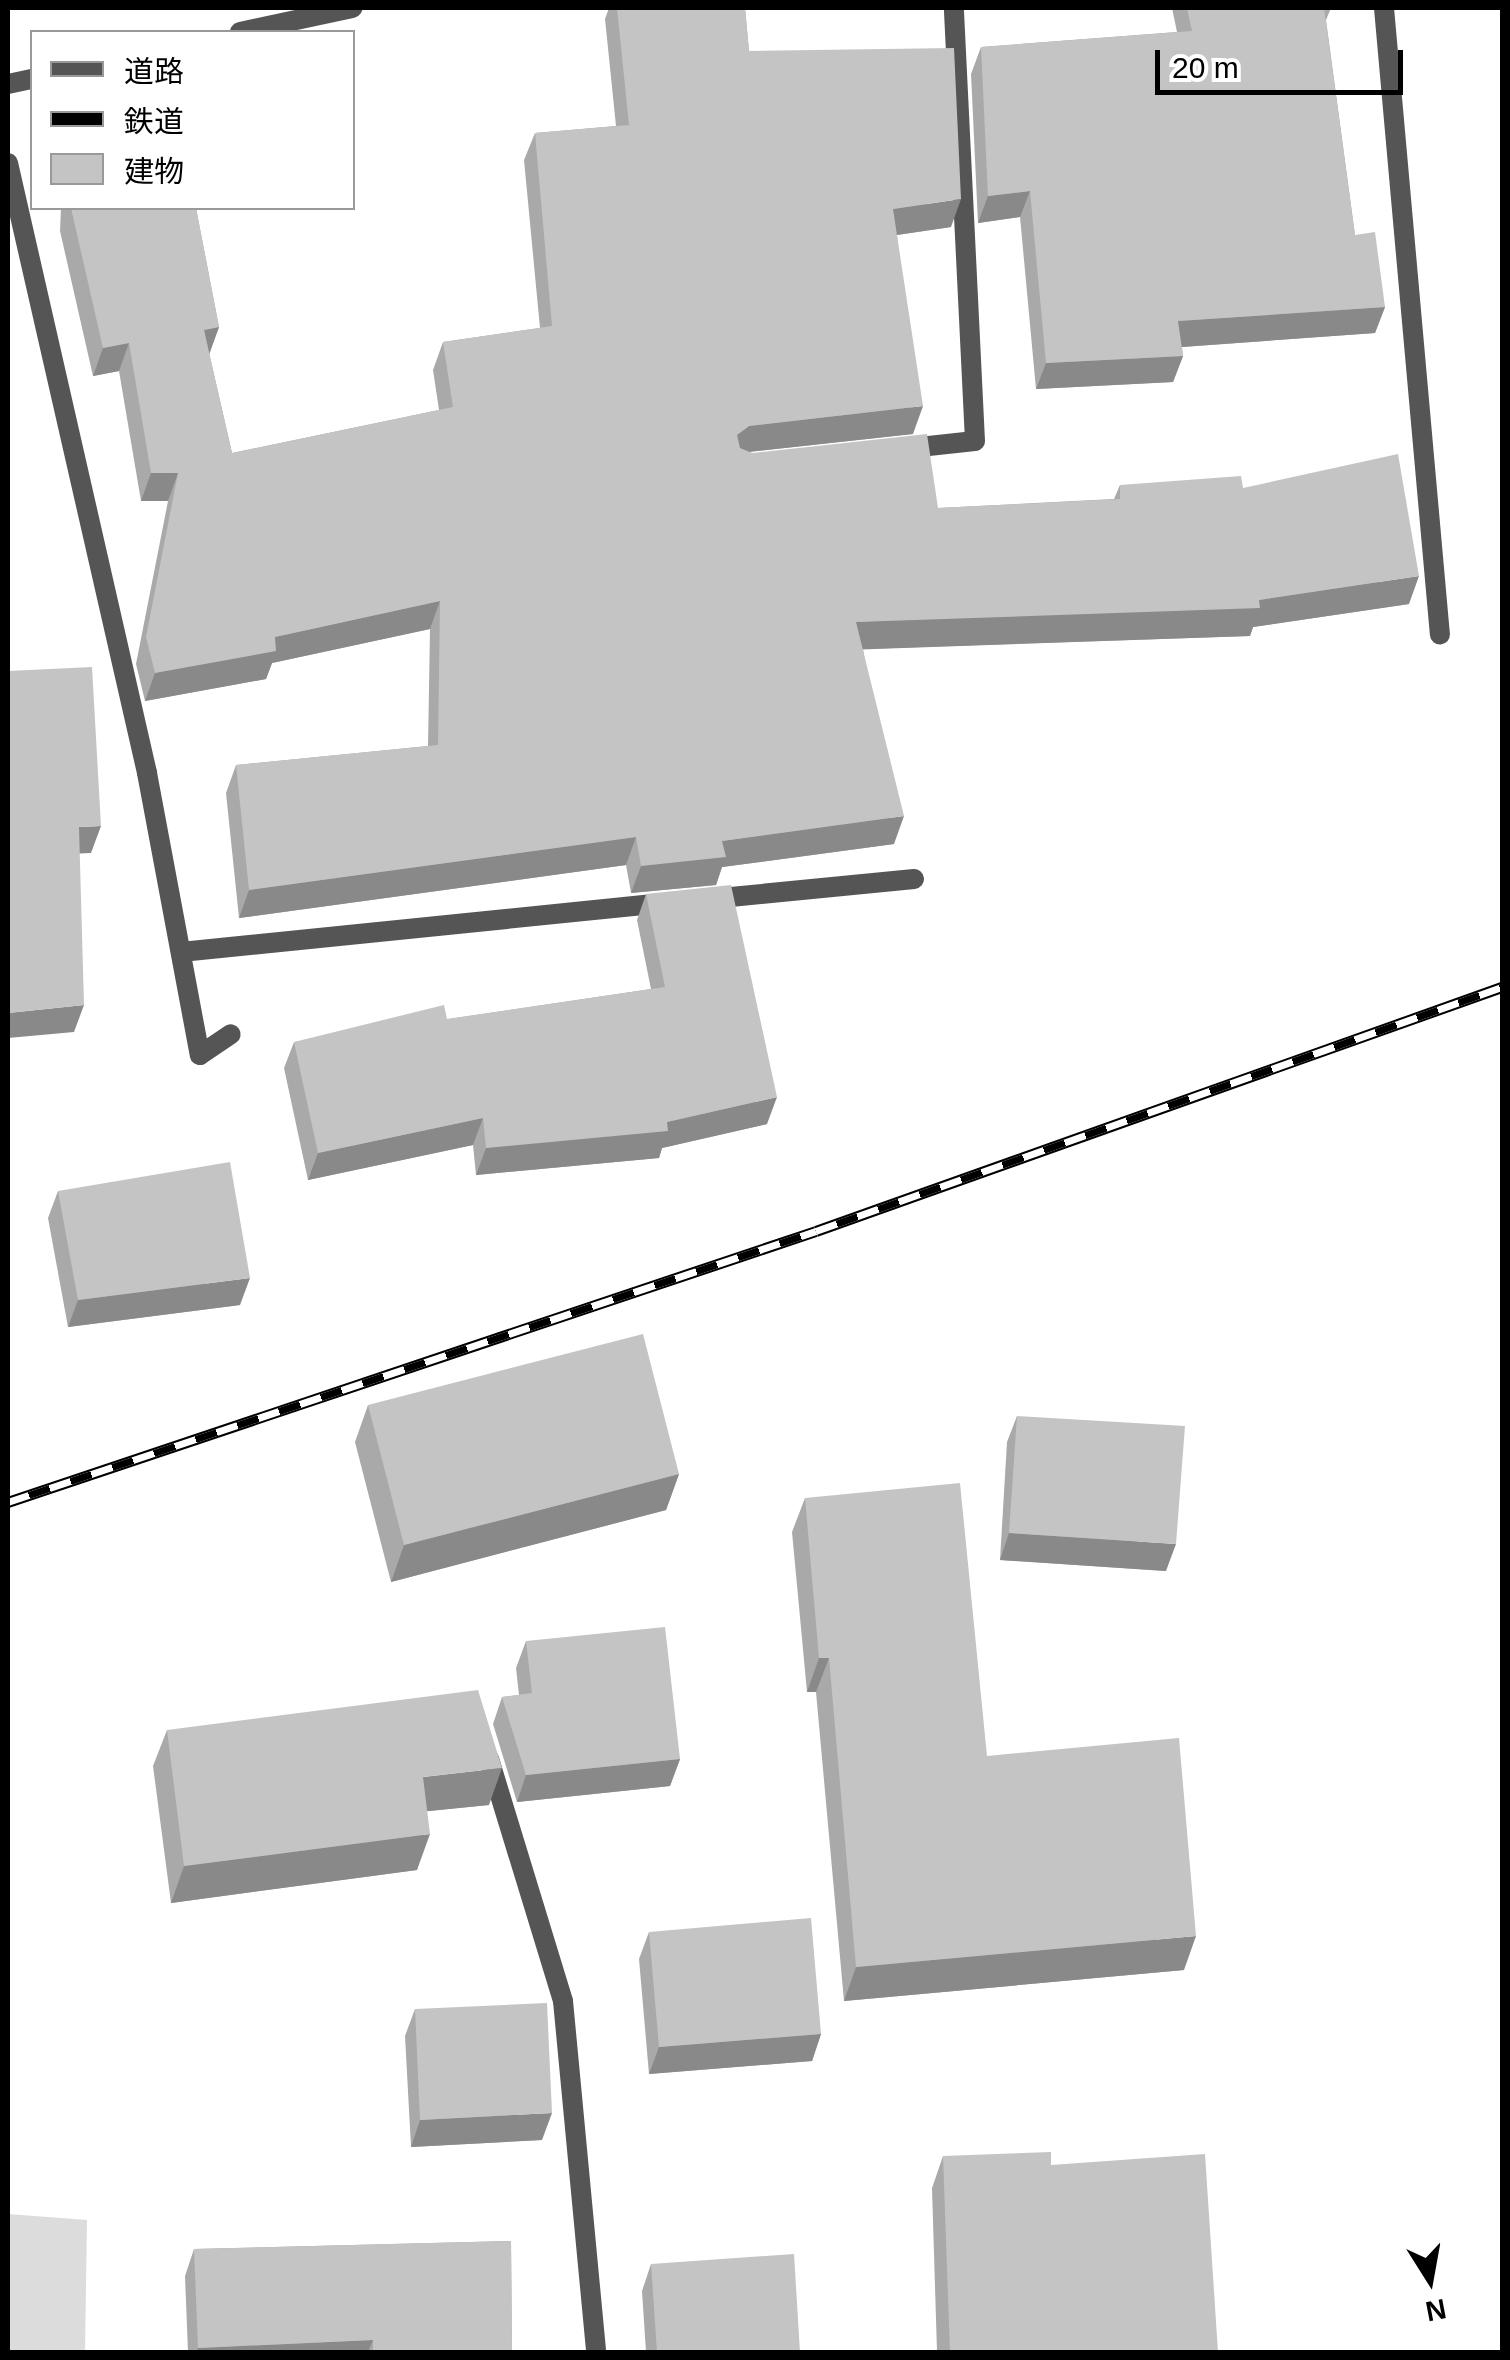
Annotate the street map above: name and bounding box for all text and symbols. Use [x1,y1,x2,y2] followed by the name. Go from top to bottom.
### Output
[30,30,355,210] legend
[1160,30,1408,92] scale bar
[1172,51,1239,84] text: 20 m
[124,55,184,88] text: 道路
[124,105,184,138] text: 鉄道
[124,155,184,188] text: 建物
[1380,2230,1480,2330] north arrow
[1423,2293,1449,2327] text: N

